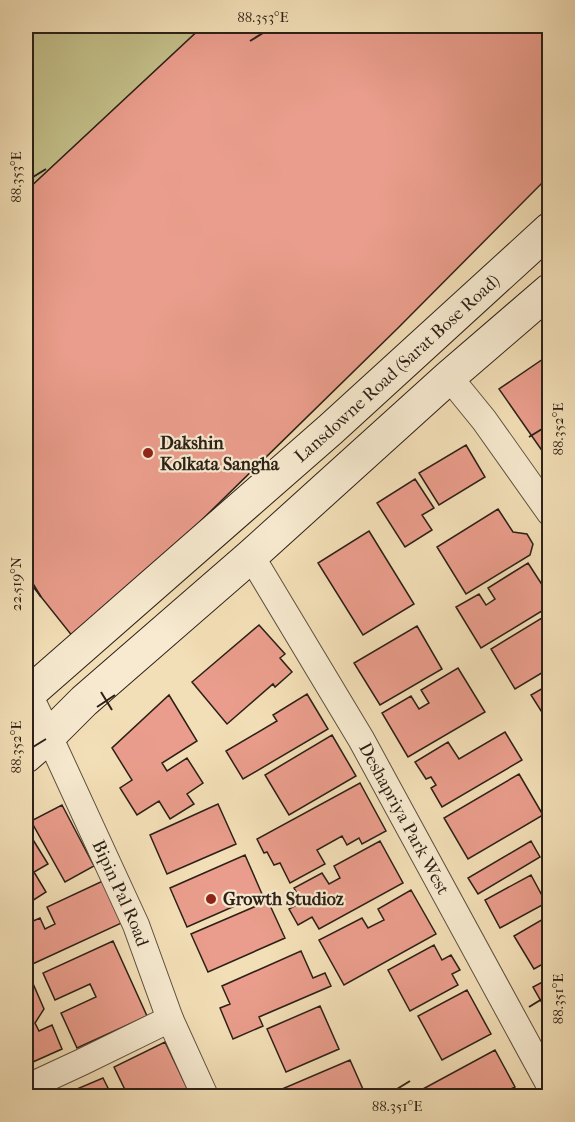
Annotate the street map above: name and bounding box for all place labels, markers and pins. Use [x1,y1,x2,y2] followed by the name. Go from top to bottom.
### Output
[160,433,280,475] place label: Dakshin Kolkata Sangha
[141,446,155,460] marker: Dakshin Kolkata Sangha
[223,889,344,910] place label: Growth Studioz
[204,892,218,906] marker: Growth Studioz

